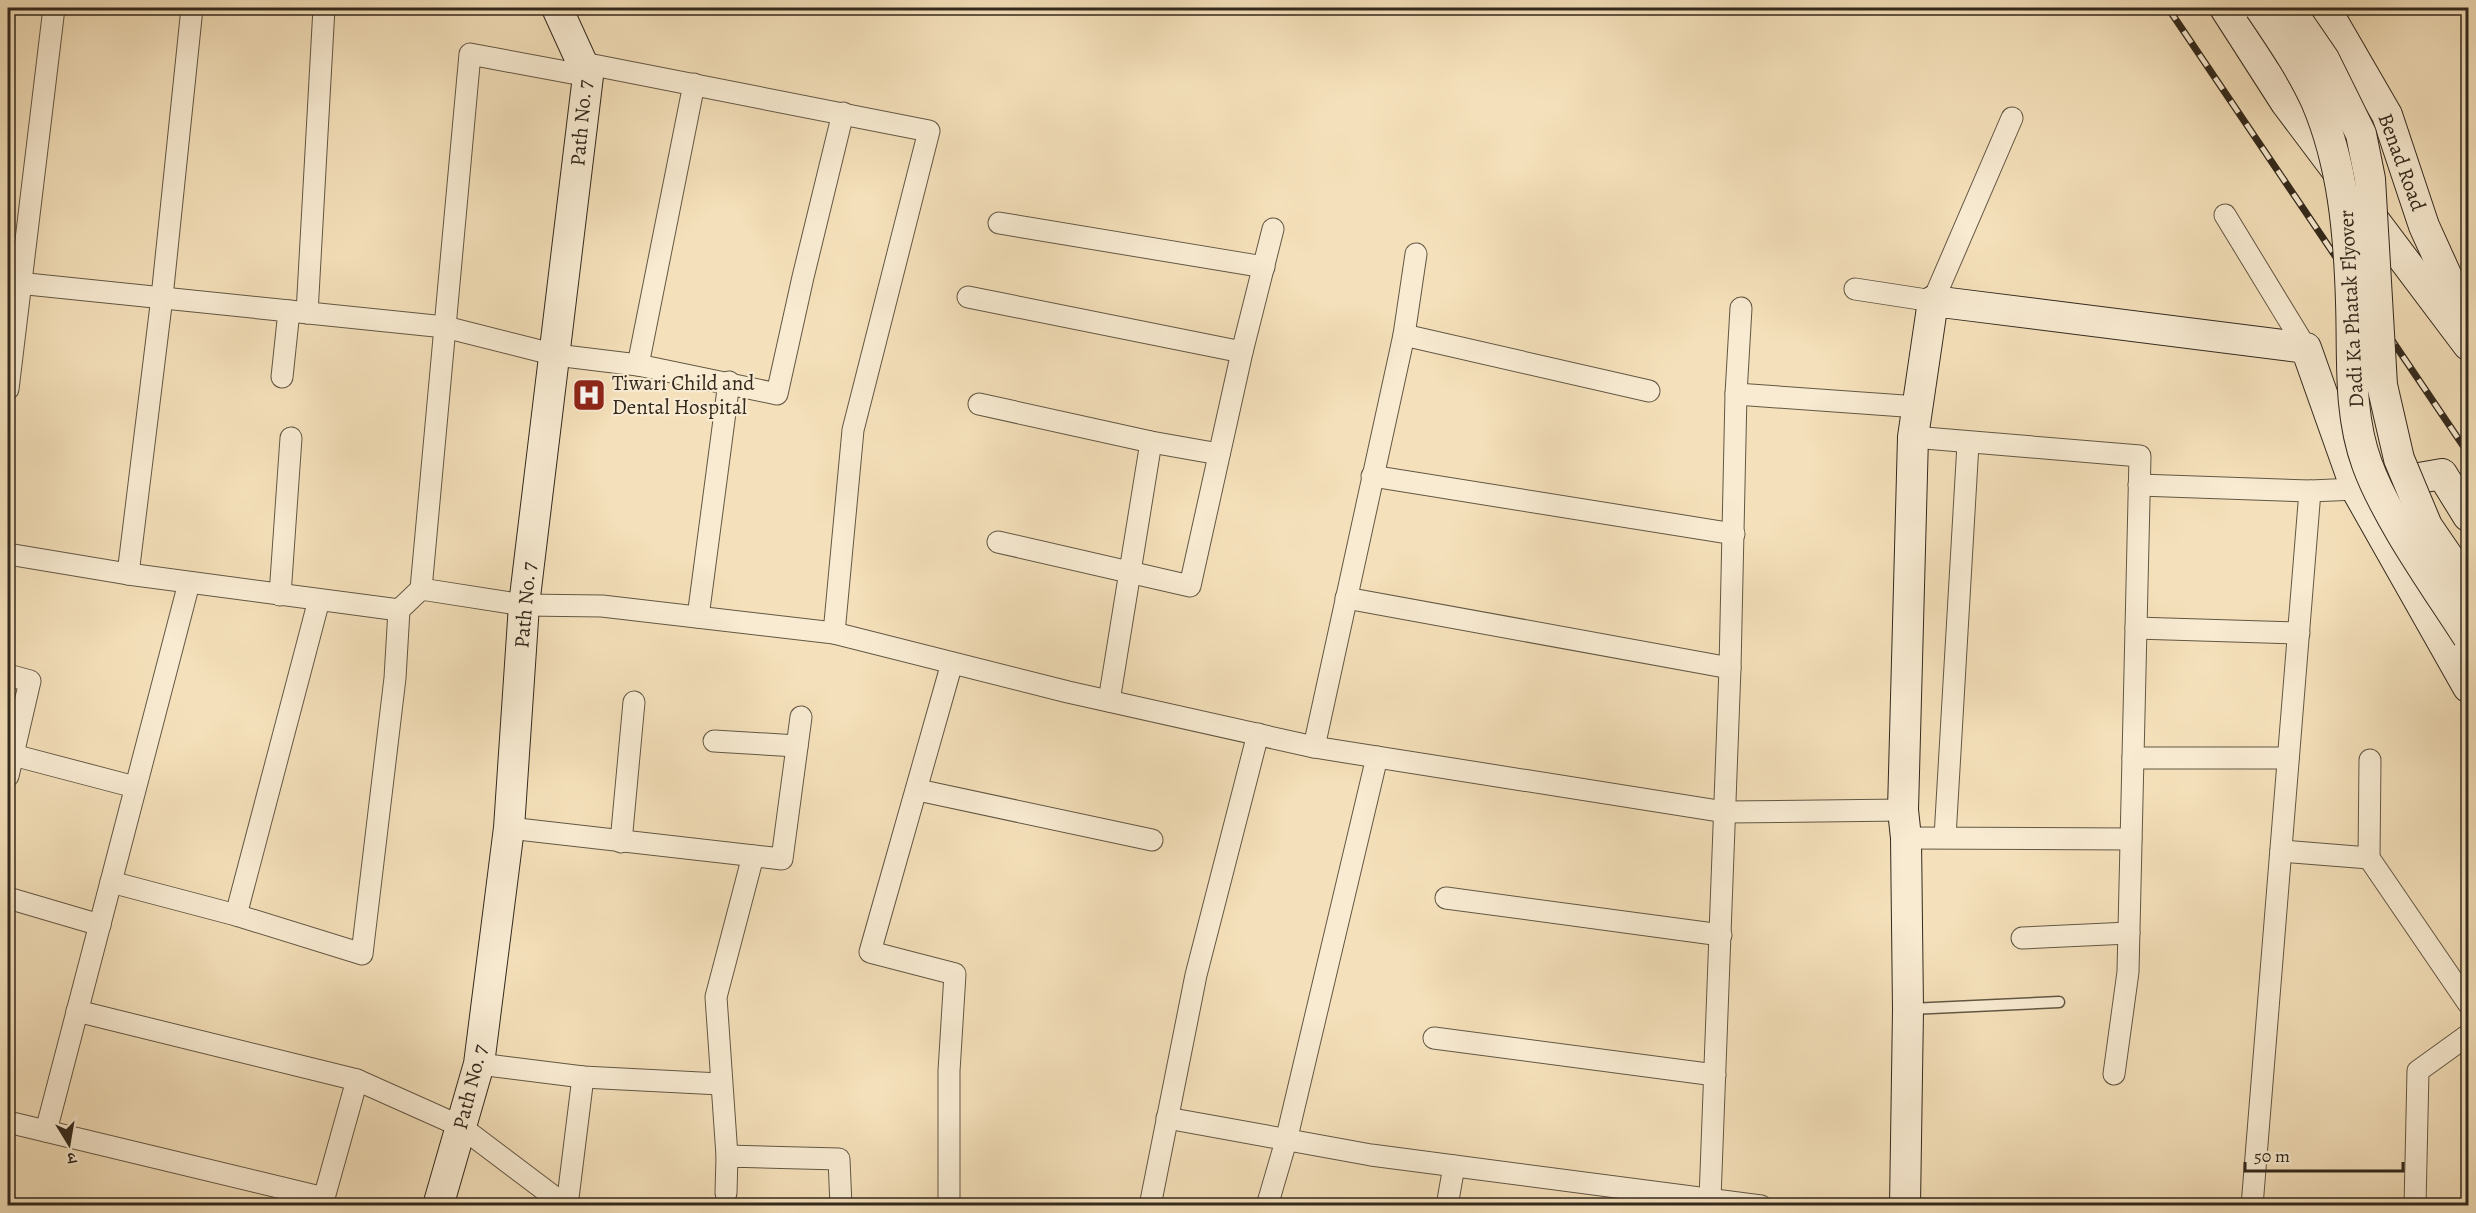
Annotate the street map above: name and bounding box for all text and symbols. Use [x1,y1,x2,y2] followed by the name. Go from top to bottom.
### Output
[563,79,599,167] street label: Path No. 7
[2371,109,2433,215] street label: Benad Road
[2332,209,2370,409] street label: Dadi Ka Phatak Flyover
[612,369,755,421] place label: Tiwari Child and Dental Hospital
[571,377,607,413] hospital icon: Tiwari Child and Dental Hospital
[507,561,543,649] street label: Path No. 7
[446,1041,494,1132] street label: Path No. 7
[39,1114,99,1174] north arrow
[2245,1135,2402,1173] scale bar
[2254,1144,2290,1168] text: 50 m
[64,1146,79,1170] text: उ

